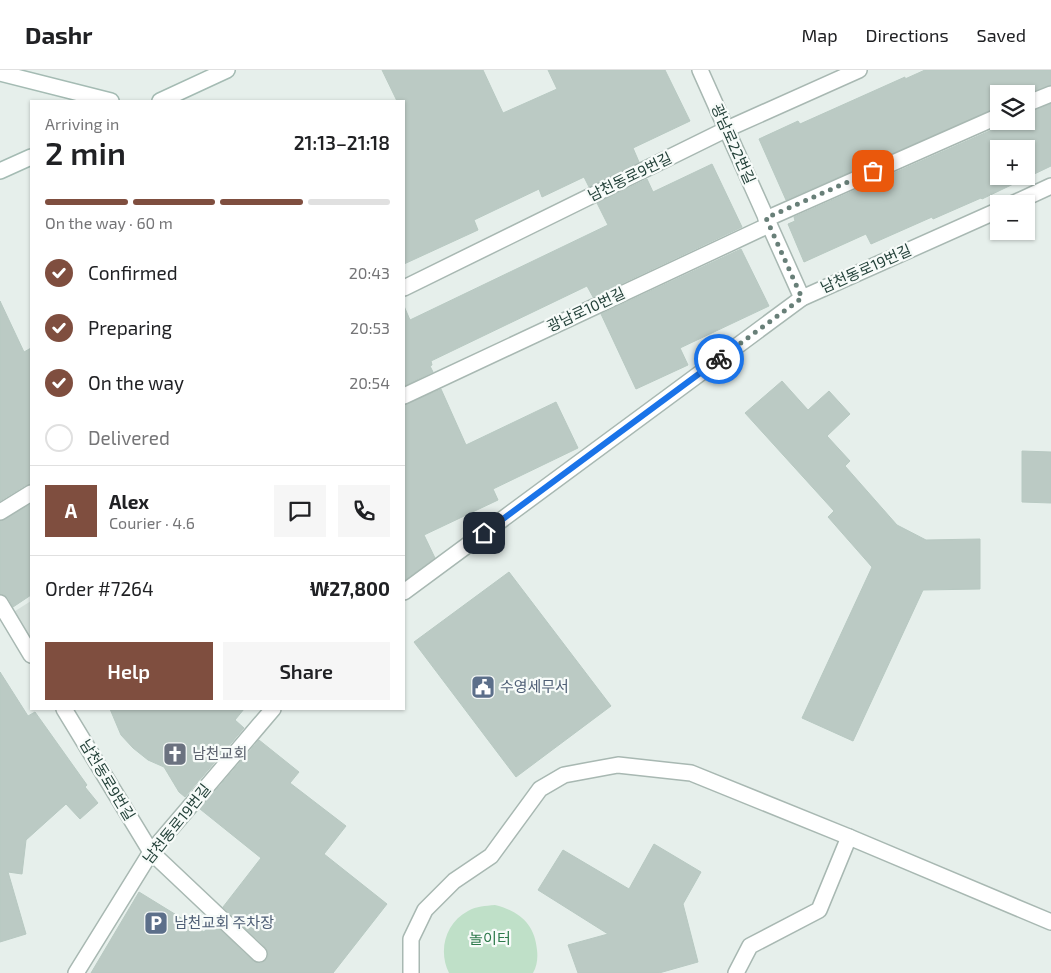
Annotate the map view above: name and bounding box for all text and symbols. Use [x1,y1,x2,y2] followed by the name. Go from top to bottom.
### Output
[25,20,93,49] text: Dashr
[801,24,838,46] text: Map
[866,24,949,46] text: Directions
[977,24,1026,46] text: Saved
[990,85,1035,240] map controls
[990,85,1035,130] button: layers
[708,101,760,186] street label: 광남로22번길
[45,114,119,133] text: Arriving in
[294,131,390,154] text: 21:13–21:18
[45,133,126,171] text: 2 min
[990,140,1035,185] button: +
[585,148,675,204] street label: 남천동로9번길
[852,150,894,192] pin
[859,157,887,185] icon: bag
[990,195,1035,240] button: −
[45,213,173,232] text: On the way · 60 m
[817,240,914,296] street label: 남천동로19번길
[45,259,73,287] icon: check
[88,261,178,284] text: Confirmed
[349,263,390,282] text: 20:43
[544,283,627,335] street label: 광남로10번길
[45,314,73,342] icon: check
[88,316,172,339] text: Preparing
[350,318,390,337] text: 20:53
[694,334,744,384] courier
[705,345,733,373] icon: bike
[45,369,73,397] icon: check
[88,371,184,394] text: On the way
[349,373,390,392] text: 20:54
[88,426,170,449] text: Delivered
[274,485,326,537] button: chat
[338,485,390,537] button: phone
[109,490,149,513] text: Alex
[65,499,77,522] text: A
[463,512,505,554] pin
[109,513,195,532] text: Courier · 4.6
[470,519,498,547] icon: home
[45,577,154,600] text: Order #7264
[310,577,390,600] text: ₩27,800
[45,642,213,700] button: Help
[223,642,390,700] button: Share
[470,674,496,700] public building icon: 수영세무서
[500,677,569,695] place label: 수영세무서
[77,736,139,823] street label: 남천동로9번길
[162,741,188,767] church icon: 남천교회
[192,744,247,762] place label: 남천교회
[139,780,214,867] street label: 남천동로19번길
[143,910,169,936] parking icon: 남천교회 주차장
[174,913,274,931] place label: 남천교회 주차장
[469,929,511,947] park label: 놀이터

